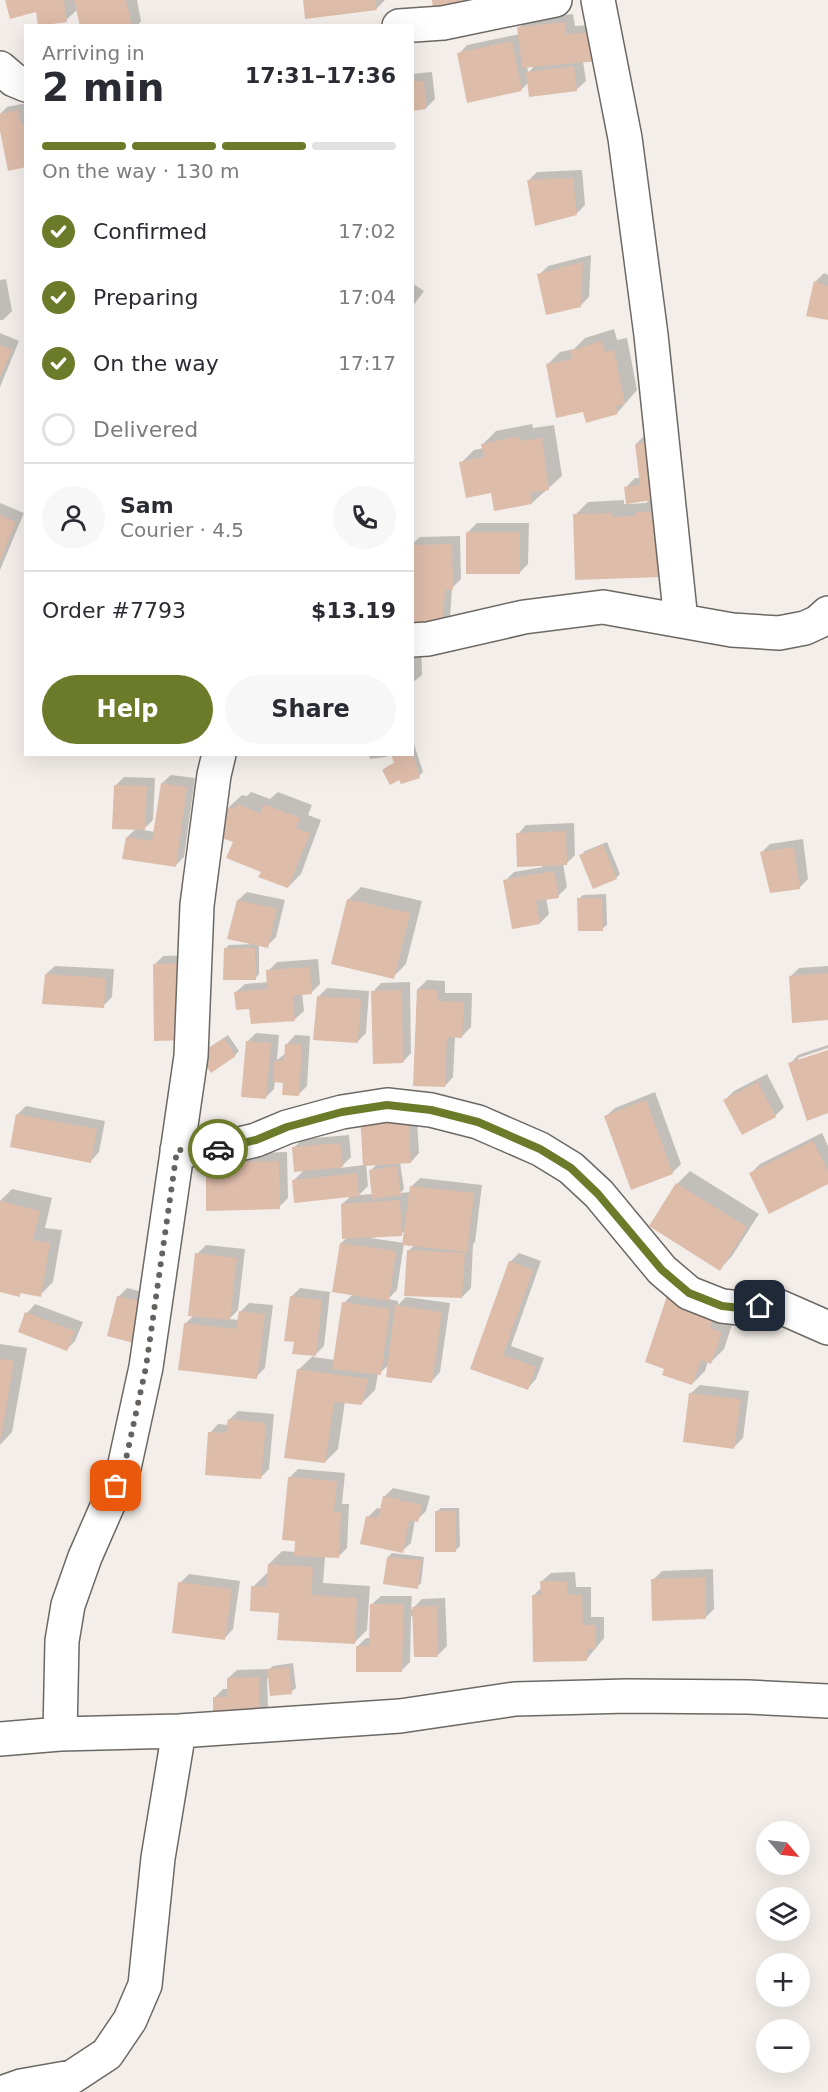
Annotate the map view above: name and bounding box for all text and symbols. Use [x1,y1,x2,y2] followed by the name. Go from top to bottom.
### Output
[42,41,145,65] text: Arriving in
[245,63,396,88] text: 17:31–17:36
[42,65,164,110] text: 2 min
[42,159,240,183] text: On the way · 130 m
[42,215,75,248] icon: check
[93,219,207,244] text: Confirmed
[338,219,396,243] text: 17:02
[42,281,75,314] icon: check
[93,285,199,310] text: Preparing
[338,285,396,309] text: 17:04
[42,347,75,380] icon: check
[93,351,219,376] text: On the way
[338,351,396,375] text: 17:17
[93,417,198,442] text: Delivered
[42,486,105,549] button: person
[333,486,396,549] button: phone
[120,493,174,518] text: Sam
[120,518,244,542] text: Courier · 4.5
[42,598,186,623] text: Order #7793
[311,598,396,623] text: $13.19
[42,675,213,744] button: Help
[225,675,396,744] button: Share
[188,1119,248,1179] courier
[202,1133,235,1166] icon: car
[734,1280,785,1331] pin
[743,1289,776,1322] icon: home
[90,1460,141,1511] pin
[99,1469,132,1502] icon: bag
[756,1821,810,1875] north arrow
[756,1821,810,2073] map controls
[756,1887,810,1941] button: layers
[756,1953,810,2007] button: +
[756,2019,810,2073] button: −

